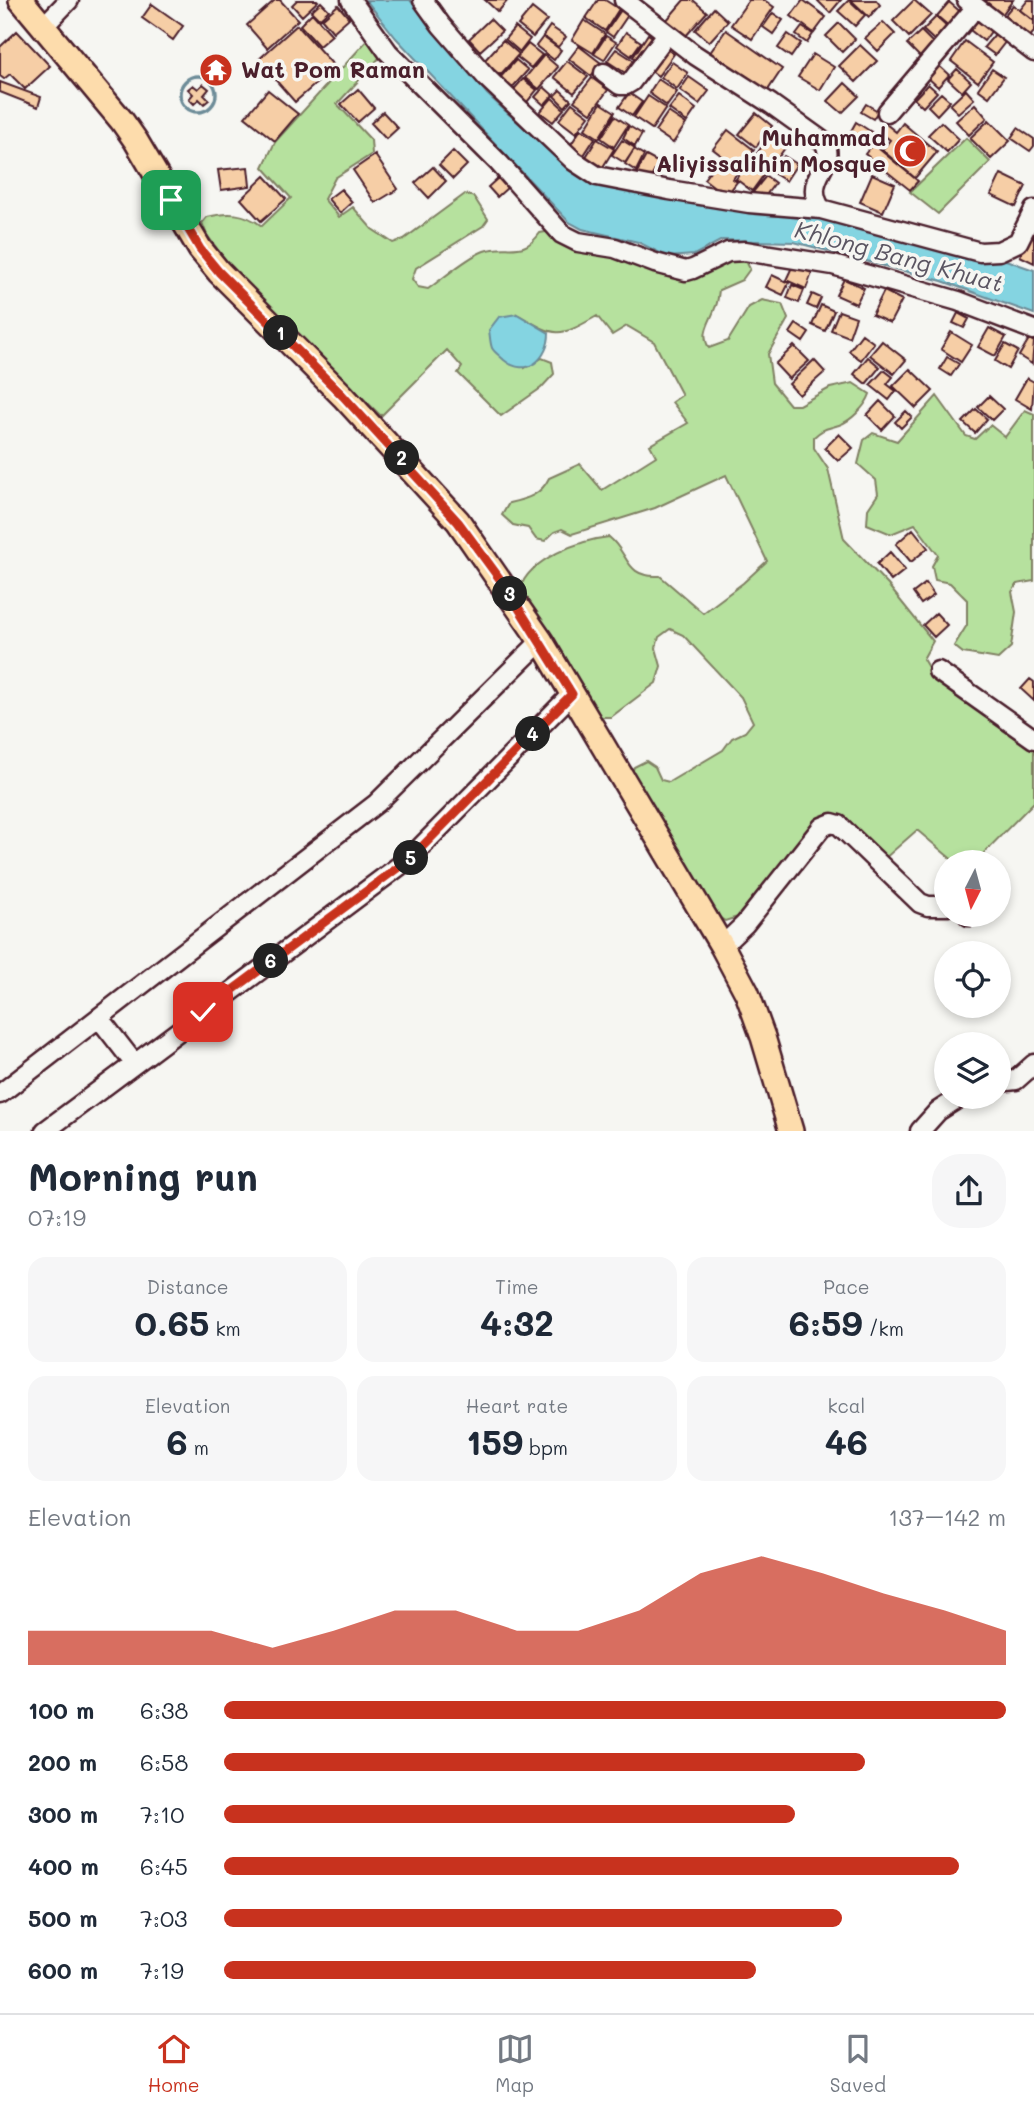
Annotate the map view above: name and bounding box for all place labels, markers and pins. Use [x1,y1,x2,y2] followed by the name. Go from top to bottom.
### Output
[197,51,235,89] temple icon: Wat Pom Raman
[241,54,425,84] place label: Wat Pom Raman
[656,122,886,178] place label: Muhammad Aliyissalihin Mosque
[891,132,929,170] mosque icon: Muhammad Aliyissalihin Mosque
[141,170,201,230] pin
[264,316,298,350] pin: 1
[384,440,420,476] pin: 2
[492,576,528,612] pin: 3
[516,716,550,752] pin: 4
[394,840,428,876] pin: 5
[254,944,288,978] pin: 6
[173,982,233,1042] pin

